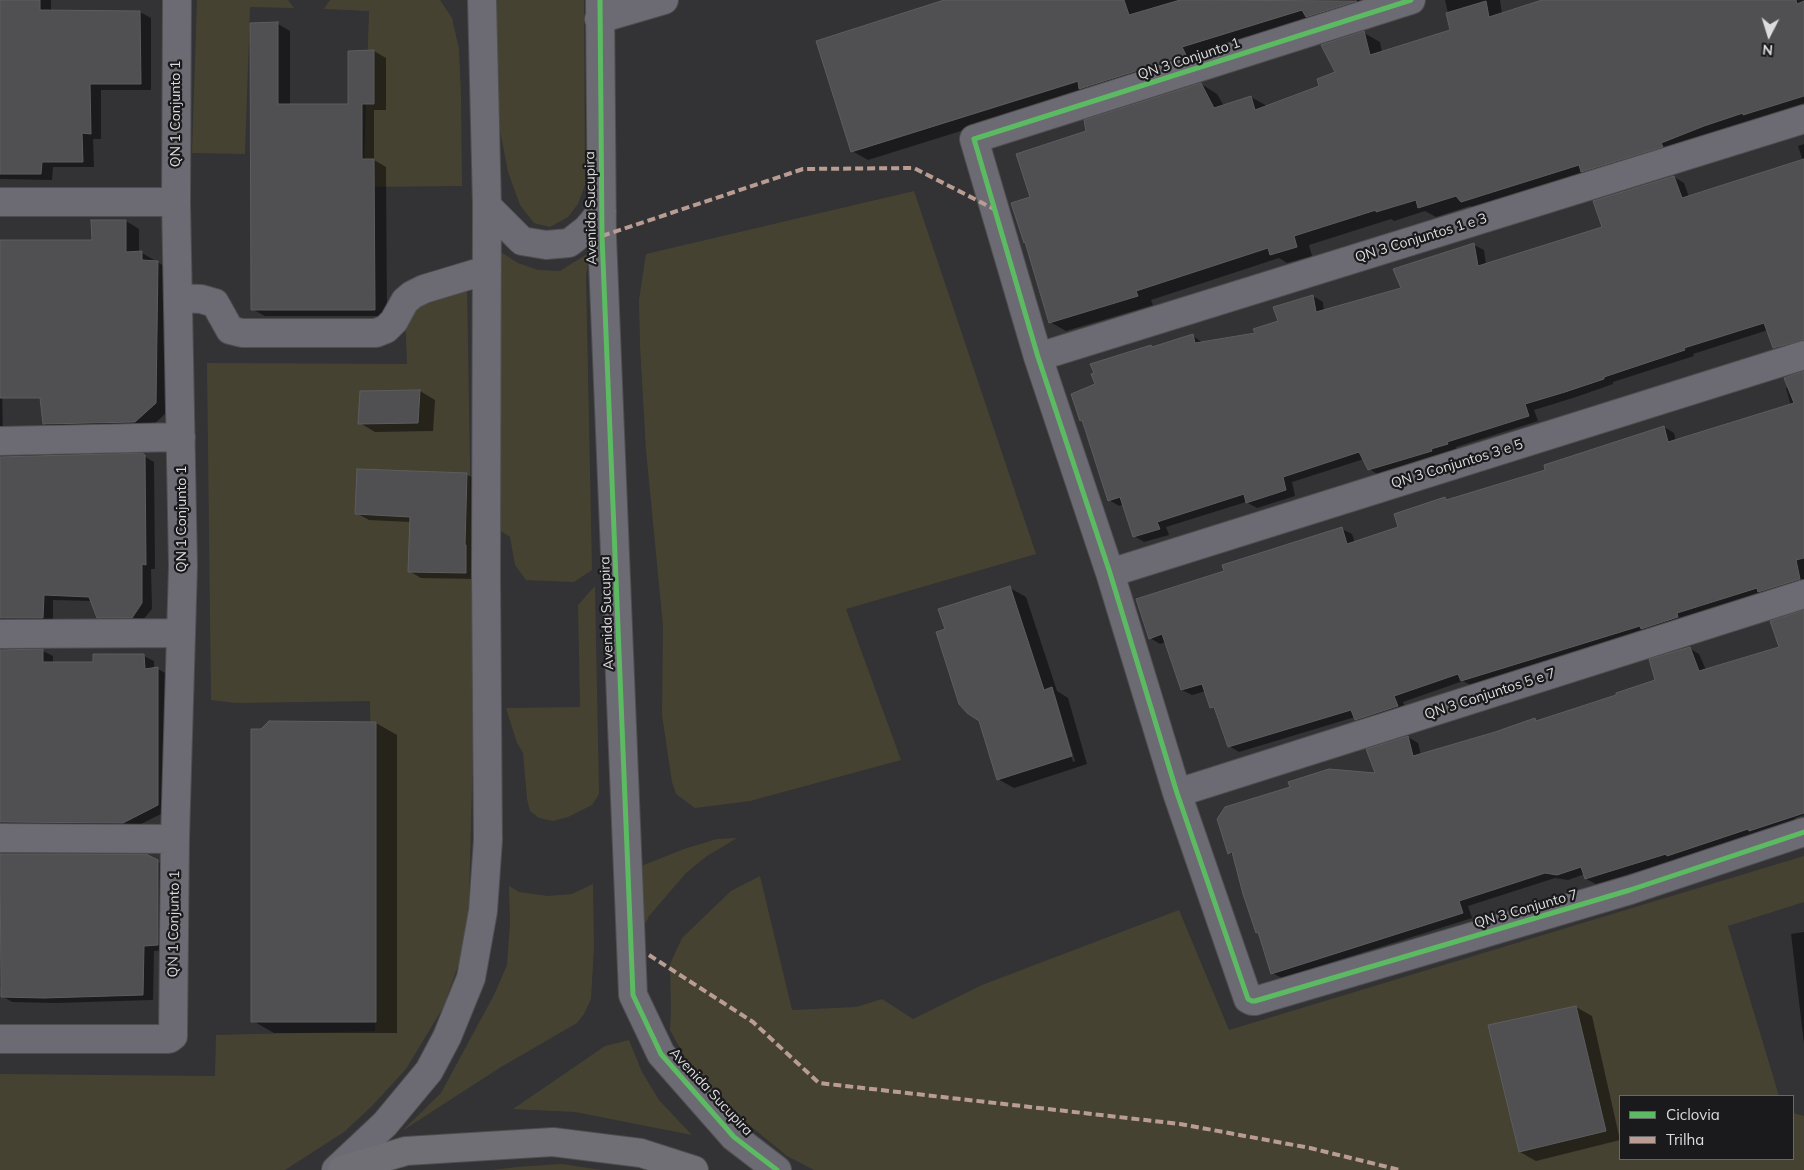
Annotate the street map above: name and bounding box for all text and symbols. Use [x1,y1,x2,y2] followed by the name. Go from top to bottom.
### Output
[1744,10,1794,60] north arrow
[1136,35,1242,83] street label: QN 3 Conjunto 1
[1762,41,1774,59] text: N
[168,61,184,167] street label: QN 1 Conjunto 1
[582,151,600,265] street label: Avenida Sucupira
[1353,210,1489,266] street label: QN 3 Conjuntos 1 e 3
[1389,436,1525,492] street label: QN 3 Conjuntos 3 e 5
[174,466,190,572] street label: QN 1 Conjunto 1
[597,556,617,670] street label: Avenida Sucupira
[1422,665,1558,723] street label: QN 3 Conjuntos 5 e 7
[165,870,183,978] street label: QN 1 Conjunto 1
[1472,886,1580,932] street label: QN 3 Conjunto 7
[666,1045,756,1139] street label: Avenida Sucupira
[1619,1095,1794,1160] legend
[1666,1105,1720,1124] text: Ciclovia
[1666,1130,1704,1149] text: Trilha

